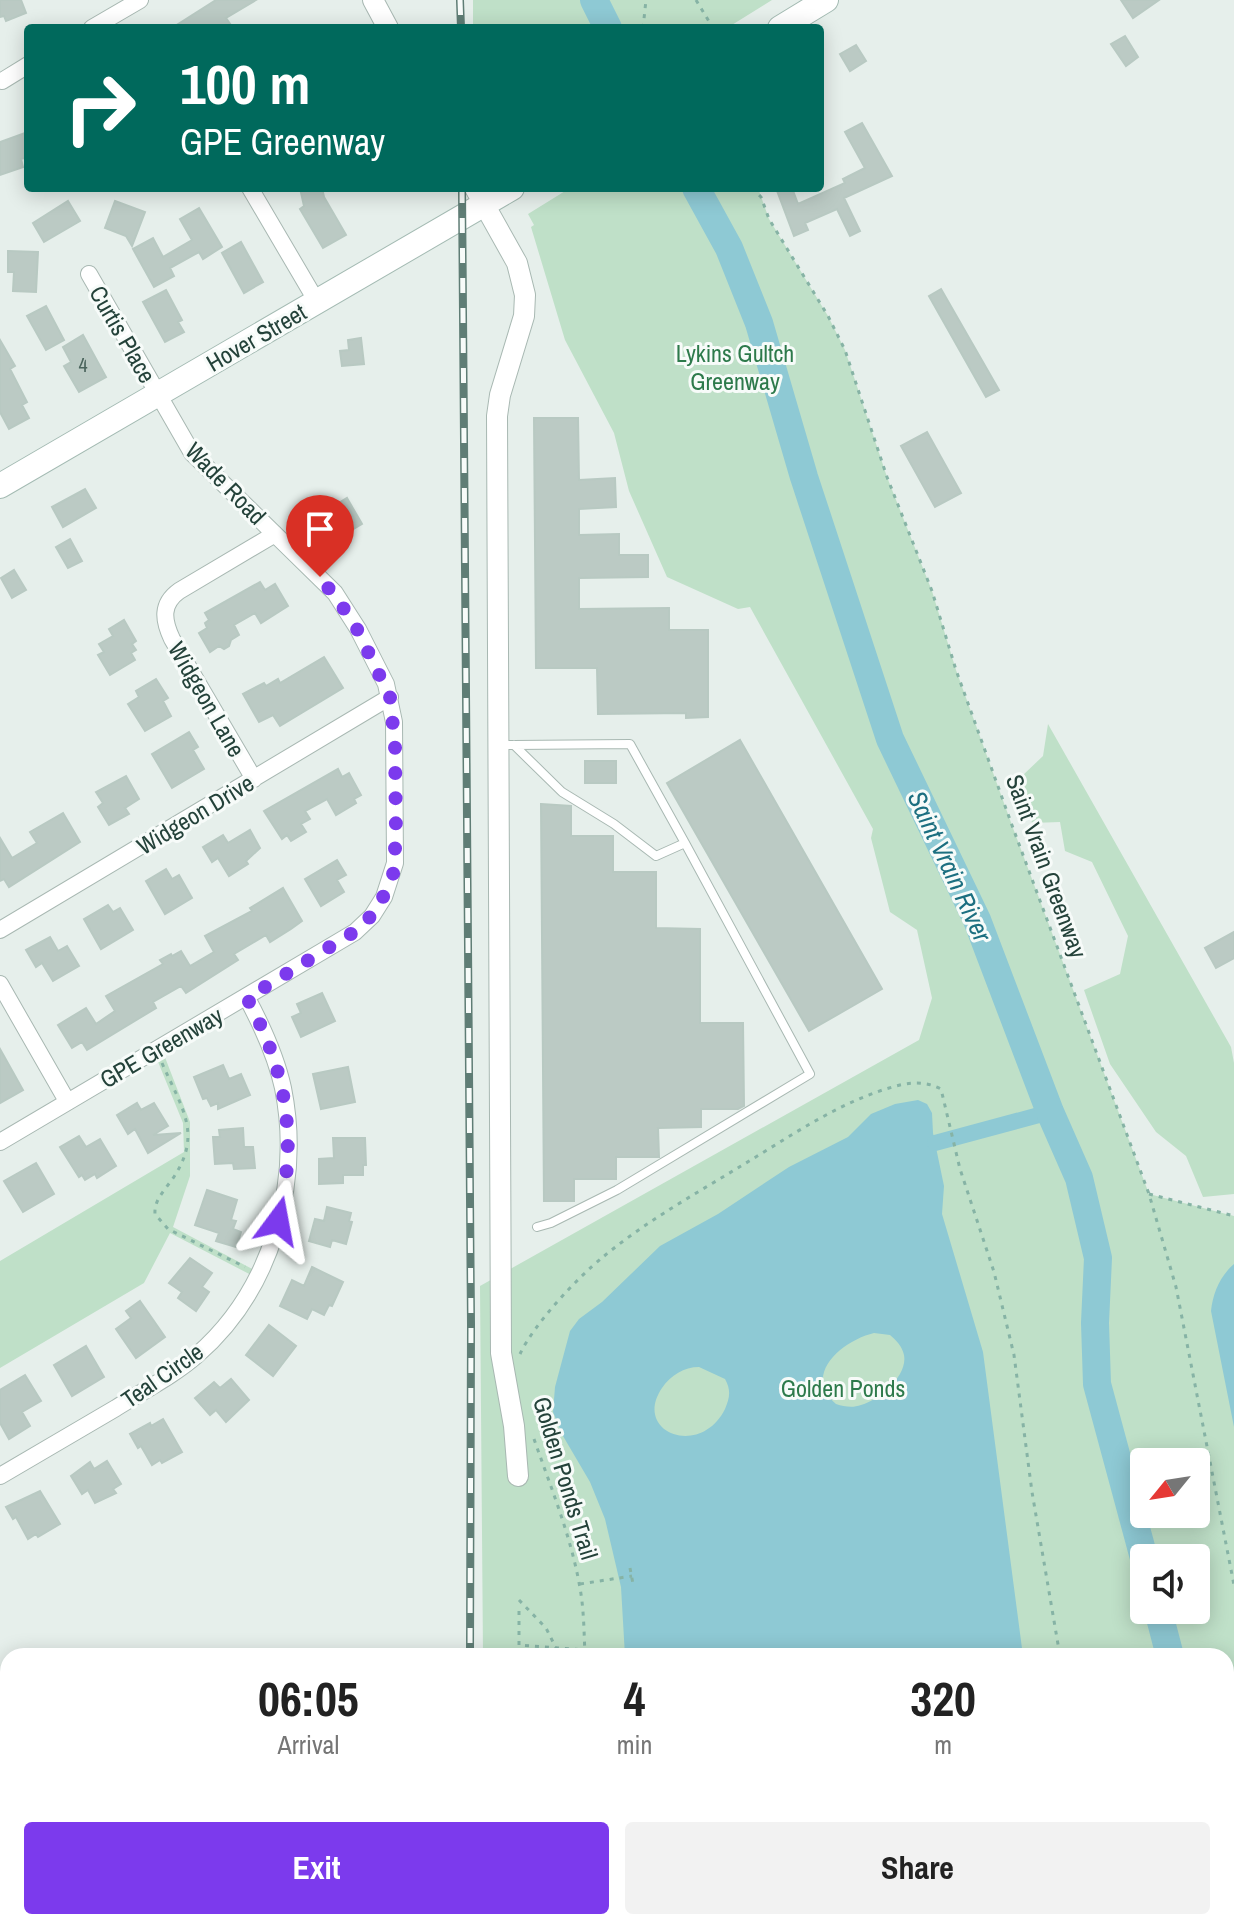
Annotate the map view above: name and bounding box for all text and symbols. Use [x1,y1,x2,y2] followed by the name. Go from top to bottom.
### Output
[180,46,310,121] text: 100 m
[48,56,152,160] icon: right
[180,118,385,166] text: GPE Greenway
[82,280,164,388] street label: Curtis Place
[200,295,312,378] street label: Hover Street
[676,337,794,397] park label: Lykins Gultch Greenway
[78,351,88,378] house number: 4
[179,435,273,531] street label: Wade Road
[286,495,354,577] pin
[298,507,342,551] icon: arrive
[161,636,253,762] street label: Widgeon Lane
[131,766,259,862] street label: Widgeon Drive
[999,770,1095,962] street label: Saint Vrain Greenway
[900,785,1001,948] water label: Saint Vrain River
[94,999,228,1095] street label: GPE Greenway
[236,1179,320,1263] position arrow
[115,1335,209,1415] street label: Teal Circle
[781,1372,905,1404] park label: Golden Ponds
[526,1393,606,1563] street label: Golden Ponds Trail
[1130,1448,1210,1528] north arrow
[1130,1448,1210,1624] map controls
[1130,1544,1210,1624] button: sound
[258,1666,359,1731] text: 06:05
[624,1666,645,1731] text: 4
[910,1666,976,1731] text: 320
[278,1727,339,1762] text: Arrival
[617,1727,652,1762] text: min
[934,1727,952,1762] text: m
[24,1822,609,1914] button: Exit
[625,1822,1210,1914] button: Share

